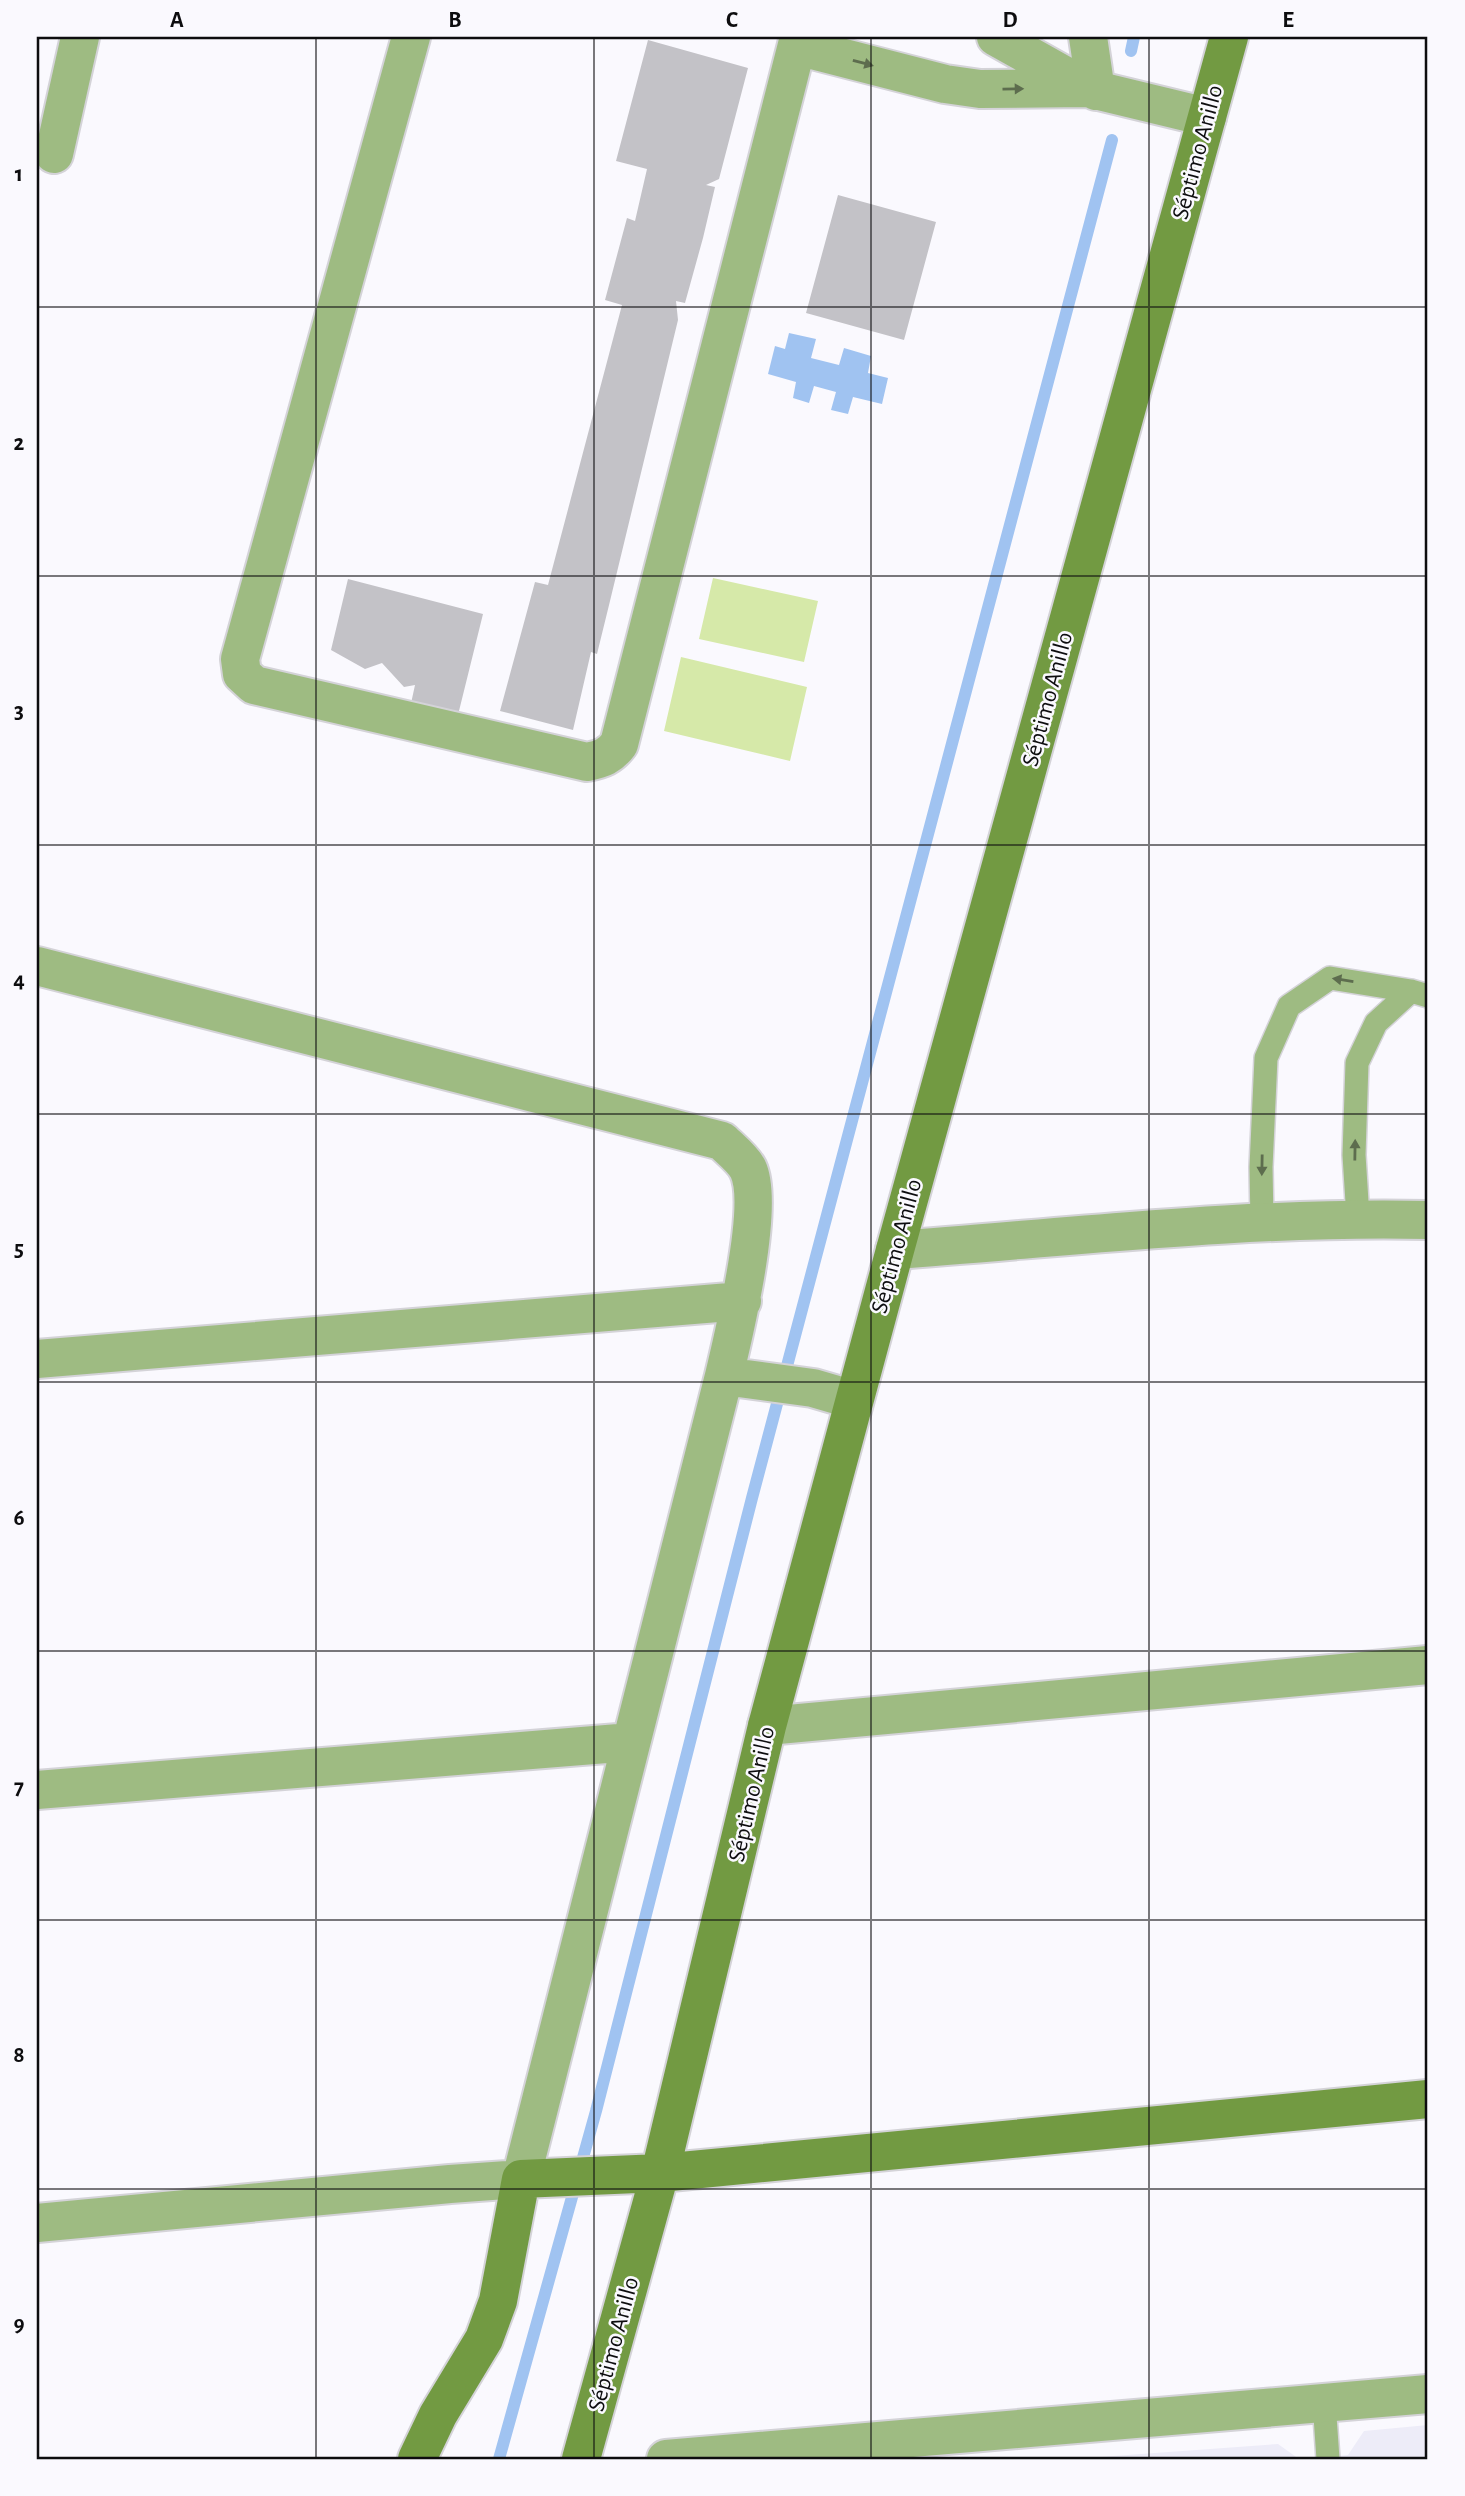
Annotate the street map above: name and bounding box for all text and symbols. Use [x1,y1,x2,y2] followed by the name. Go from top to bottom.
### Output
[170,9,184,32] text: A
[448,9,462,32] text: B
[726,9,738,32] text: C
[1002,9,1018,32] text: D
[1282,9,1294,32] text: E
[852,58,874,69] one-way arrow
[1002,83,1024,95] one-way arrow
[1169,83,1227,222] street label: Séptimo Anillo
[15,163,23,186] text: 1
[14,432,25,455] text: 2
[1019,630,1077,769] street label: Séptimo Anillo
[14,700,24,723] text: 3
[13,969,25,992] text: 4
[1332,974,1354,985] one-way arrow
[1349,1139,1361,1161] one-way arrow
[1256,1155,1267,1177] one-way arrow
[868,1177,926,1316] street label: Séptimo Anillo
[14,1238,24,1261] text: 5
[13,1507,25,1530] text: 6
[725,1724,779,1864] street label: Séptimo Anillo
[14,1776,24,1799] text: 7
[13,2044,25,2067] text: 8
[585,2275,643,2414] street label: Séptimo Anillo
[13,2313,25,2336] text: 9

